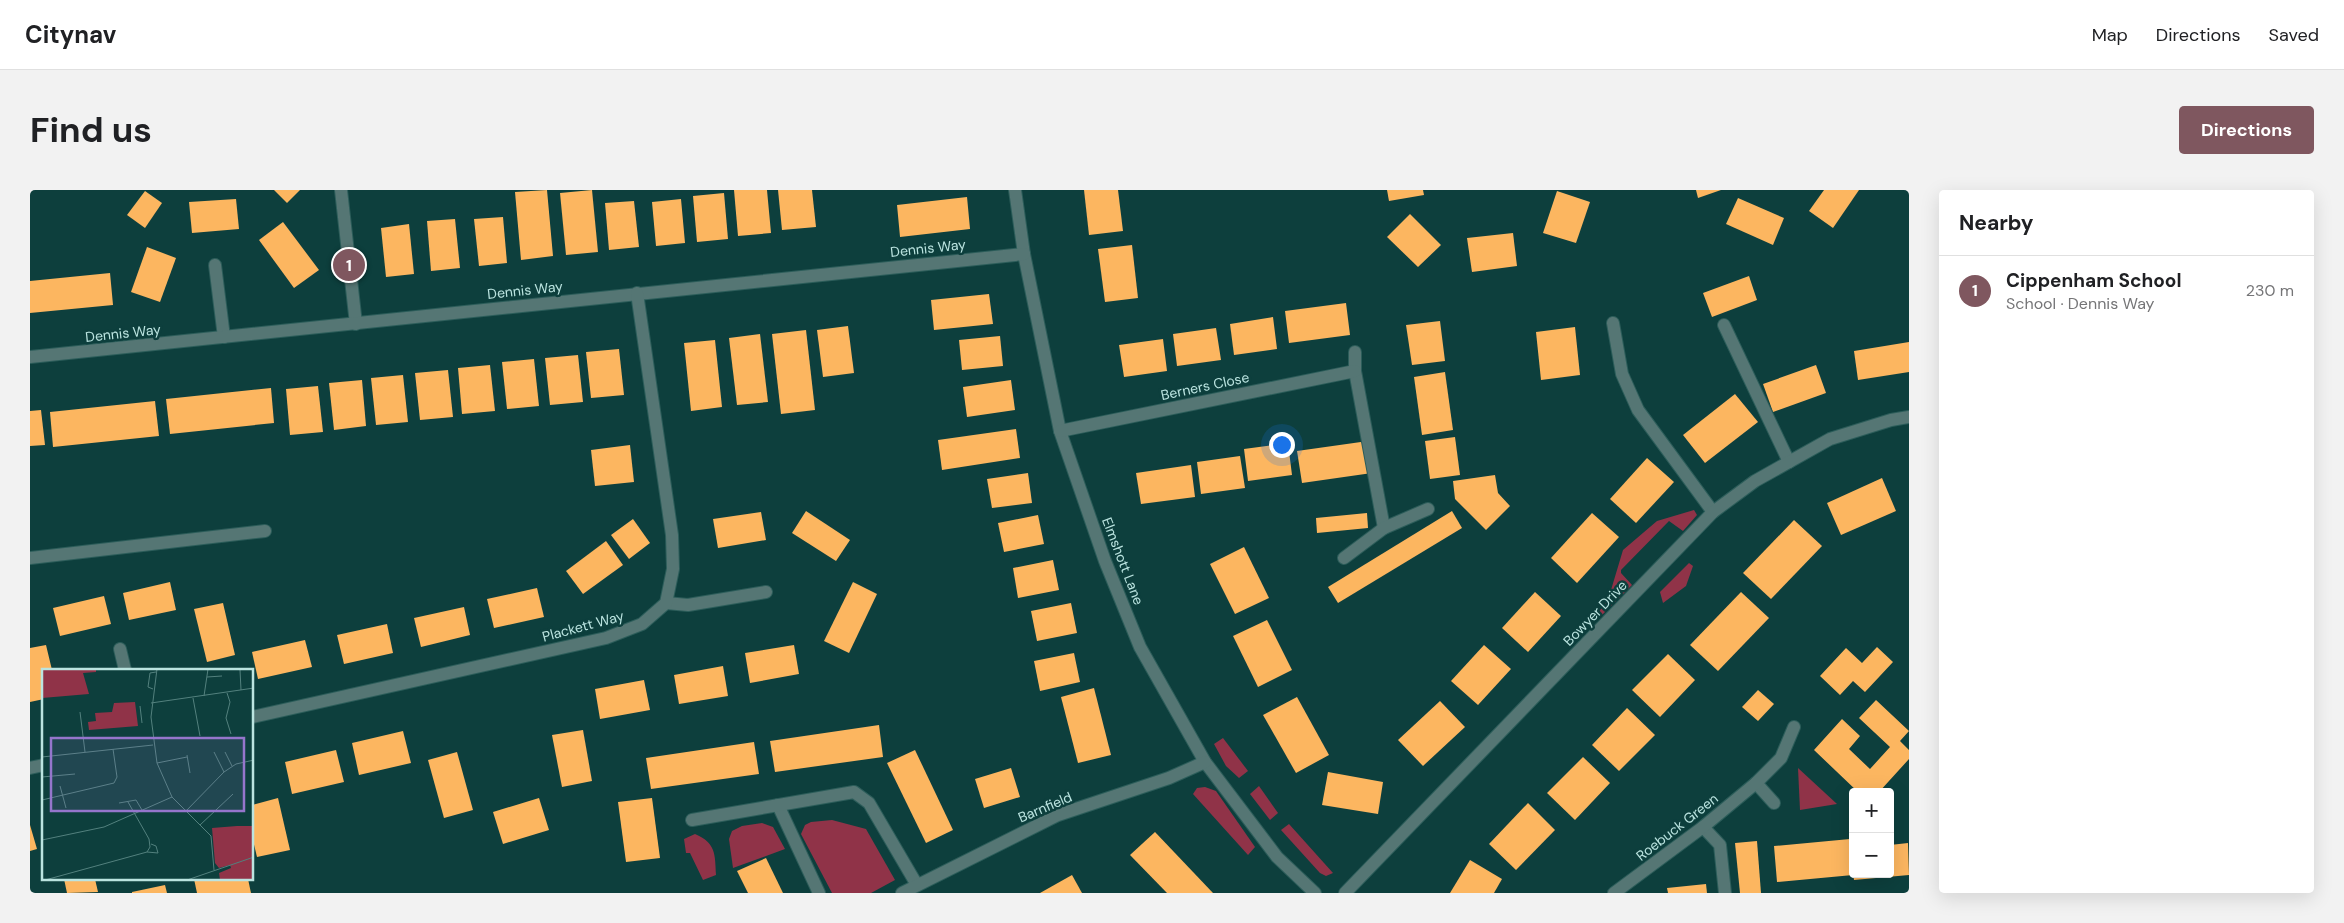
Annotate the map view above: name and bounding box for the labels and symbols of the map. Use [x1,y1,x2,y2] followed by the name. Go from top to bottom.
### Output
[889,235,967,261] street label: Dennis Way
[333,246,365,284] pin: 1
[486,277,564,303] street label: Dennis Way
[84,320,162,346] street label: Dennis Way
[1159,368,1251,404] street label: Berners Close
[1269,432,1295,458] your location
[1098,515,1148,607] street label: Elmshott Lane
[1559,576,1631,650] street label: Bowyer Drive
[540,606,626,646] street label: Plackett Way
[42,669,254,880] inset map
[1015,788,1075,826] street label: Barnfield
[1632,789,1722,865] street label: Roebuck Green

